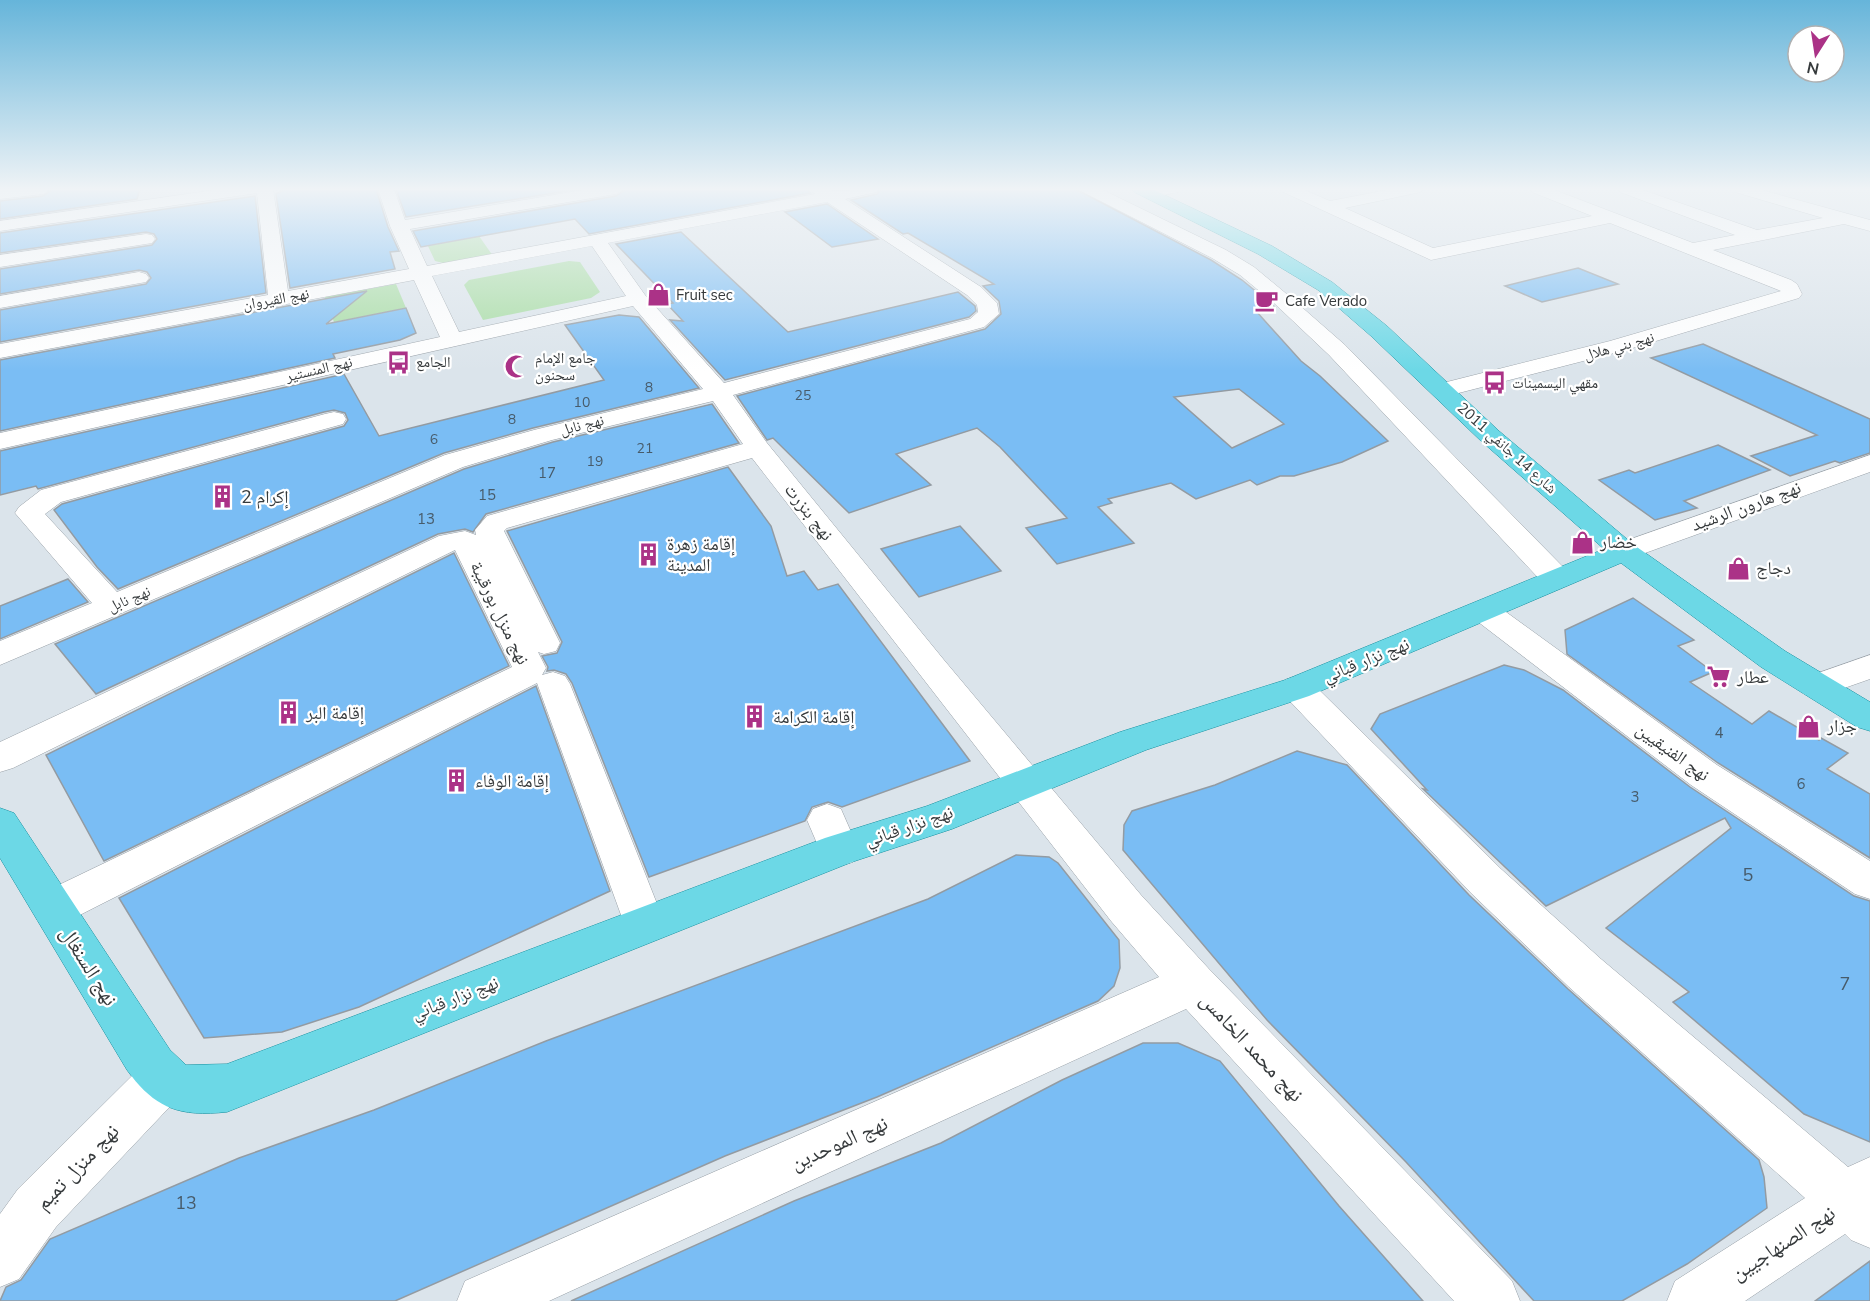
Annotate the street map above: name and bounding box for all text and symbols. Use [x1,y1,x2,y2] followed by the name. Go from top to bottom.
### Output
[1786,24,1846,84] north arrow
[1805,56,1821,80] text: N
[645,282,671,308] shop icon: Fruit sec
[241,283,311,315] street label: نهج القيروان
[676,285,733,305] place label: Fruit sec
[1254,288,1280,314] cafe icon: Cafe Verado
[1285,291,1367,311] place label: Cafe Verado
[1582,327,1657,367] street label: نهج بني هلال
[535,348,596,385] place label: جامع الإمام سحنون
[385,349,411,375] bus stop icon: الجامع
[283,352,354,387] street label: نهج المنستير
[416,352,451,372] place label: الجامع
[504,354,530,380] mosque icon: جامع الإمام سحنون
[1481,370,1507,396] bus stop icon: مقهي اليسمينات
[1512,373,1598,395] place label: مقهي اليسمينات
[645,378,653,397] house number: 8
[795,386,811,405] house number: 25
[574,393,590,412] house number: 10
[1452,398,1561,500] street label: شارع 14 جانفي 2011
[508,410,516,429] house number: 8
[558,410,606,440] street label: نهج نابل
[430,430,438,449] house number: 6
[637,439,653,458] house number: 21
[587,452,603,471] house number: 19
[538,463,556,483] house number: 17
[1688,475,1804,537] street label: نهج هارون الرشيد
[779,478,839,546] street label: نهج بنزرت
[210,484,236,510] building icon: إكرام 2
[241,485,289,509] place label: إكرام 2
[478,485,496,505] house number: 15
[417,509,435,529] house number: 13
[1569,529,1595,555] shop icon: خضار
[1599,530,1637,554] place label: خضار
[667,532,735,577] place label: إقامة زهرة المدينة
[636,541,662,567] building icon: إقامة زهرة المدينة
[1725,555,1751,581] shop icon: دجاج
[1756,556,1791,580] place label: دجاج
[465,557,535,669] street label: نهج منزل بورقيبة
[105,581,153,617] street label: نهج نابل
[1319,632,1414,691] street label: نهج نزار قباني
[1706,664,1732,690] supermarket icon: عطار
[1736,665,1769,689] place label: عطار
[275,700,301,726] building icon: إقامة البر
[305,701,364,725] place label: إقامة البر
[742,704,768,730] building icon: إقامة الكرامة
[773,705,855,729] place label: إقامة الكرامة
[1796,713,1822,739] shop icon: جزار
[1826,714,1857,738] place label: جزار
[1631,717,1715,787] street label: نهج الفنيقيين
[1714,723,1724,743] house number: 4
[444,768,470,794] building icon: إقامة الوفاء
[475,769,549,793] place label: إقامة الوفاء
[1796,774,1806,794] house number: 6
[1630,787,1640,807] house number: 3
[862,800,957,855] street label: نهج نزار قباني
[1743,863,1753,887] house number: 5
[54,921,124,1011] street label: نهج السنغال
[408,970,503,1028] street label: نهج نزار قباني
[1840,972,1850,996] house number: 7
[1194,986,1310,1108] street label: نهج محمد الخامس
[786,1109,892,1177] street label: نهج الموحدين
[29,1118,125,1216] street label: نهج منزل تميم
[175,1191,197,1215] house number: 13
[1725,1199,1841,1287] street label: نهج الصنهاجيين

